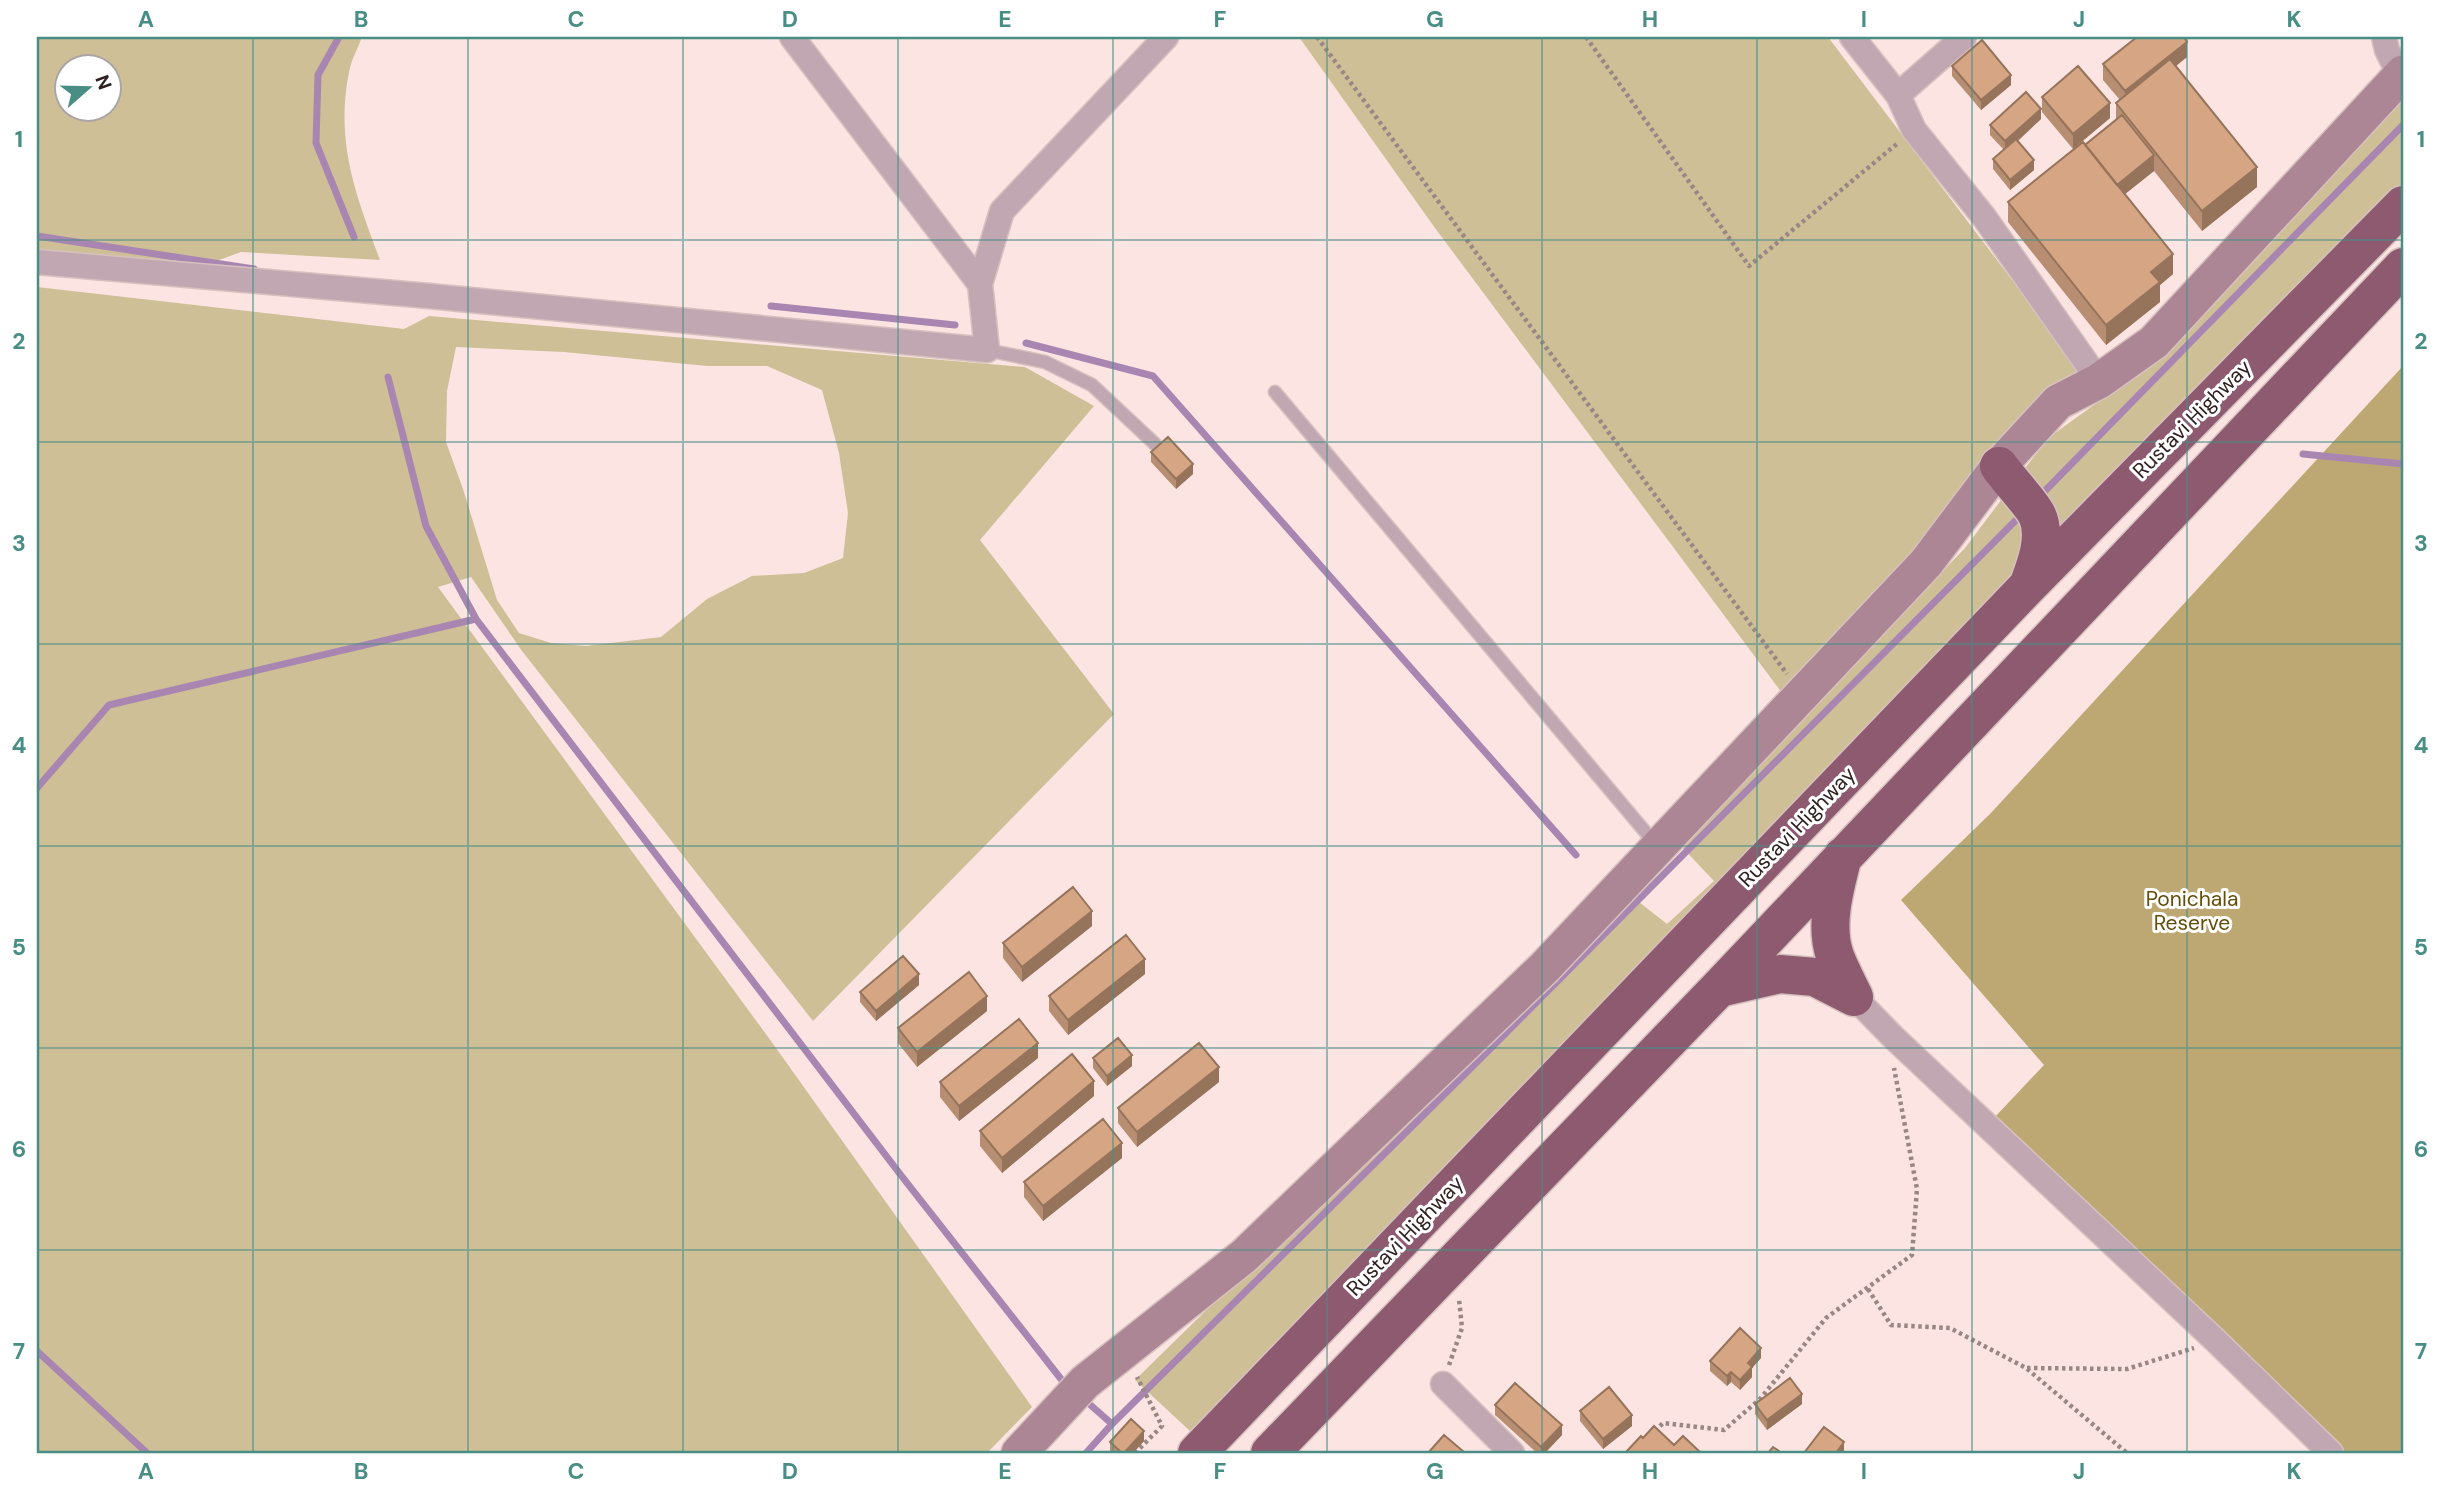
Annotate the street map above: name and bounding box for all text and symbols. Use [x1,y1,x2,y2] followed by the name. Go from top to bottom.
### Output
[138,4,154,34] text: A
[354,4,368,34] text: B
[568,4,584,34] text: C
[782,4,798,34] text: D
[998,4,1012,34] text: E
[1214,4,1227,34] text: F
[1426,4,1444,34] text: G
[1642,4,1658,34] text: H
[1861,4,1867,34] text: I
[2073,4,2085,34] text: J
[2286,4,2302,34] text: K
[52,52,122,122] north arrow
[89,72,118,93] text: N
[15,124,23,154] text: 1
[2417,124,2425,154] text: 1
[12,326,26,356] text: 2
[2414,326,2428,356] text: 2
[2127,353,2258,484] street label: Rustavi Highway
[12,528,26,558] text: 3
[2414,528,2428,558] text: 3
[12,730,27,760] text: 4
[2414,730,2429,760] text: 4
[1732,761,1862,893] street label: Rustavi Highway
[2146,885,2238,937] park label: Ponichala Reserve
[12,932,26,962] text: 5
[2414,932,2428,962] text: 5
[12,1134,26,1164] text: 6
[2414,1134,2428,1164] text: 6
[1340,1170,1470,1302] street label: Rustavi Highway
[13,1336,25,1366] text: 7
[2415,1336,2427,1366] text: 7
[138,1456,154,1486] text: A
[354,1456,368,1486] text: B
[568,1456,584,1486] text: C
[782,1456,798,1486] text: D
[998,1456,1012,1486] text: E
[1214,1456,1227,1486] text: F
[1426,1456,1444,1486] text: G
[1642,1456,1658,1486] text: H
[1861,1456,1867,1486] text: I
[2073,1456,2085,1486] text: J
[2286,1456,2302,1486] text: K

